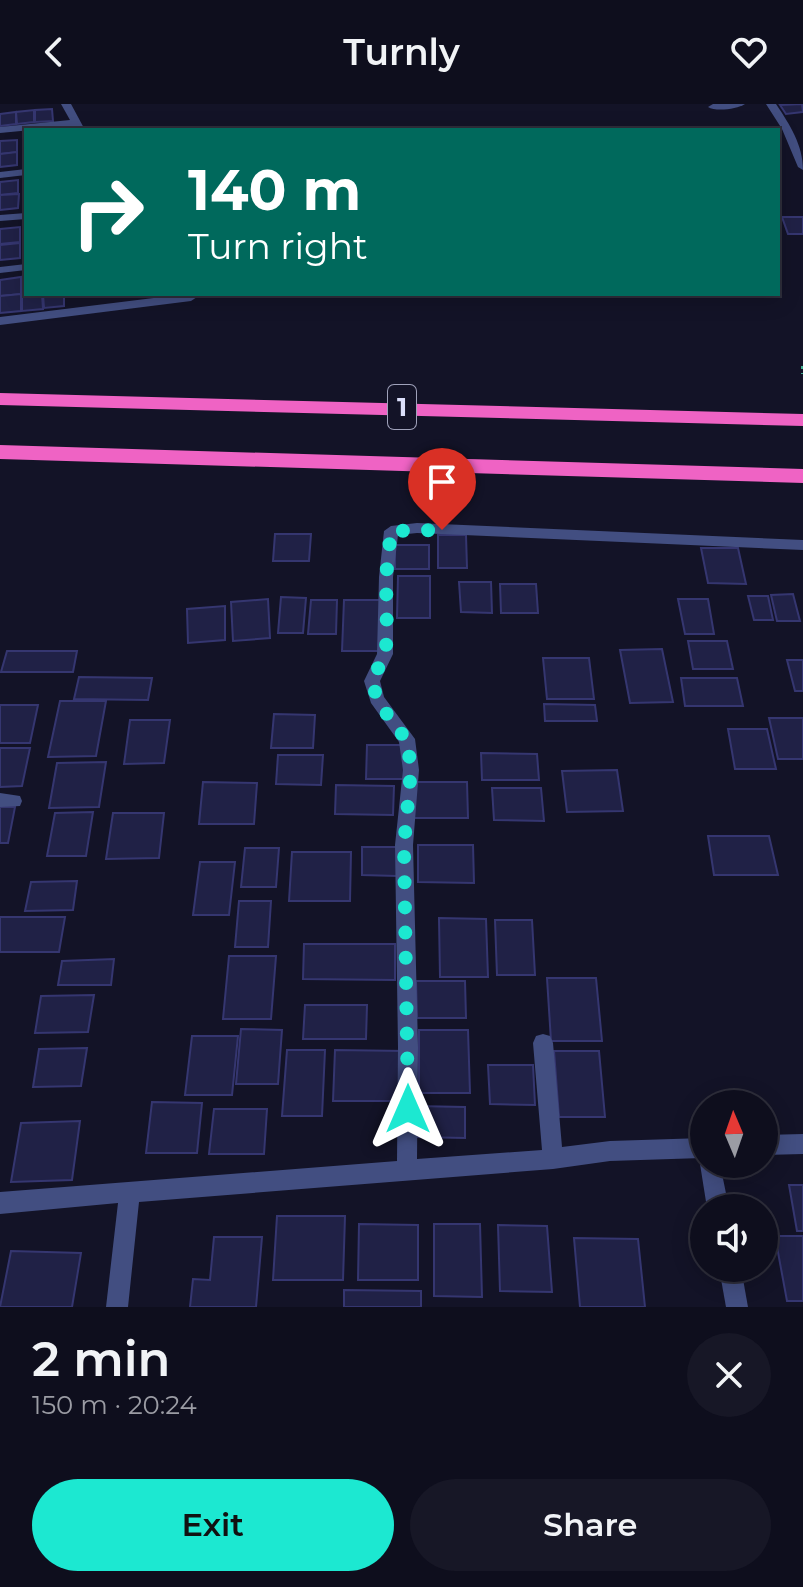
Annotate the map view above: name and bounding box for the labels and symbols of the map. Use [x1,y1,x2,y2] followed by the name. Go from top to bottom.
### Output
[388,385,416,429] road number: 1
[408,448,476,530] pin
[366,1067,450,1151] position arrow
[690,1090,778,1178] north arrow

